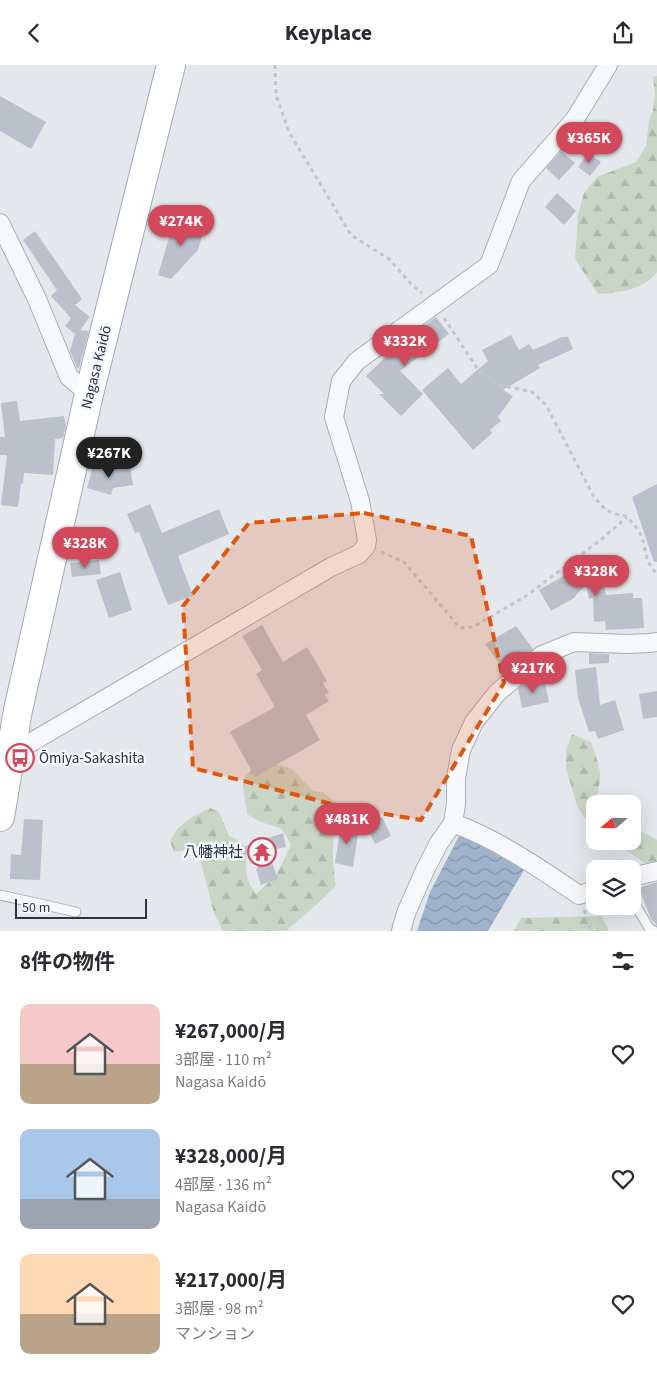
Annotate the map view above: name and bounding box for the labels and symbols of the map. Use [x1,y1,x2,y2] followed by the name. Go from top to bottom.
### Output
[554,121,624,164] pin: ¥365K
[146,205,216,247] pin: ¥274K
[76,323,117,411] street label: Nagasa Kaidō
[370,325,440,367] pin: ¥332K
[74,437,144,479] pin: ¥267K
[50,527,120,569] pin: ¥328K
[561,555,631,597] pin: ¥328K
[498,651,568,694] pin: ¥217K
[5,743,35,773] bus stop icon: Ōmiya-Sakashita
[39,748,145,769] place label: Ōmiya-Sakashita
[586,795,641,850] north arrow
[312,803,382,845] pin: ¥481K
[247,837,277,867] temple icon: 八幡神社
[183,842,243,863] place label: 八幡神社
[15,896,148,919] scale bar

